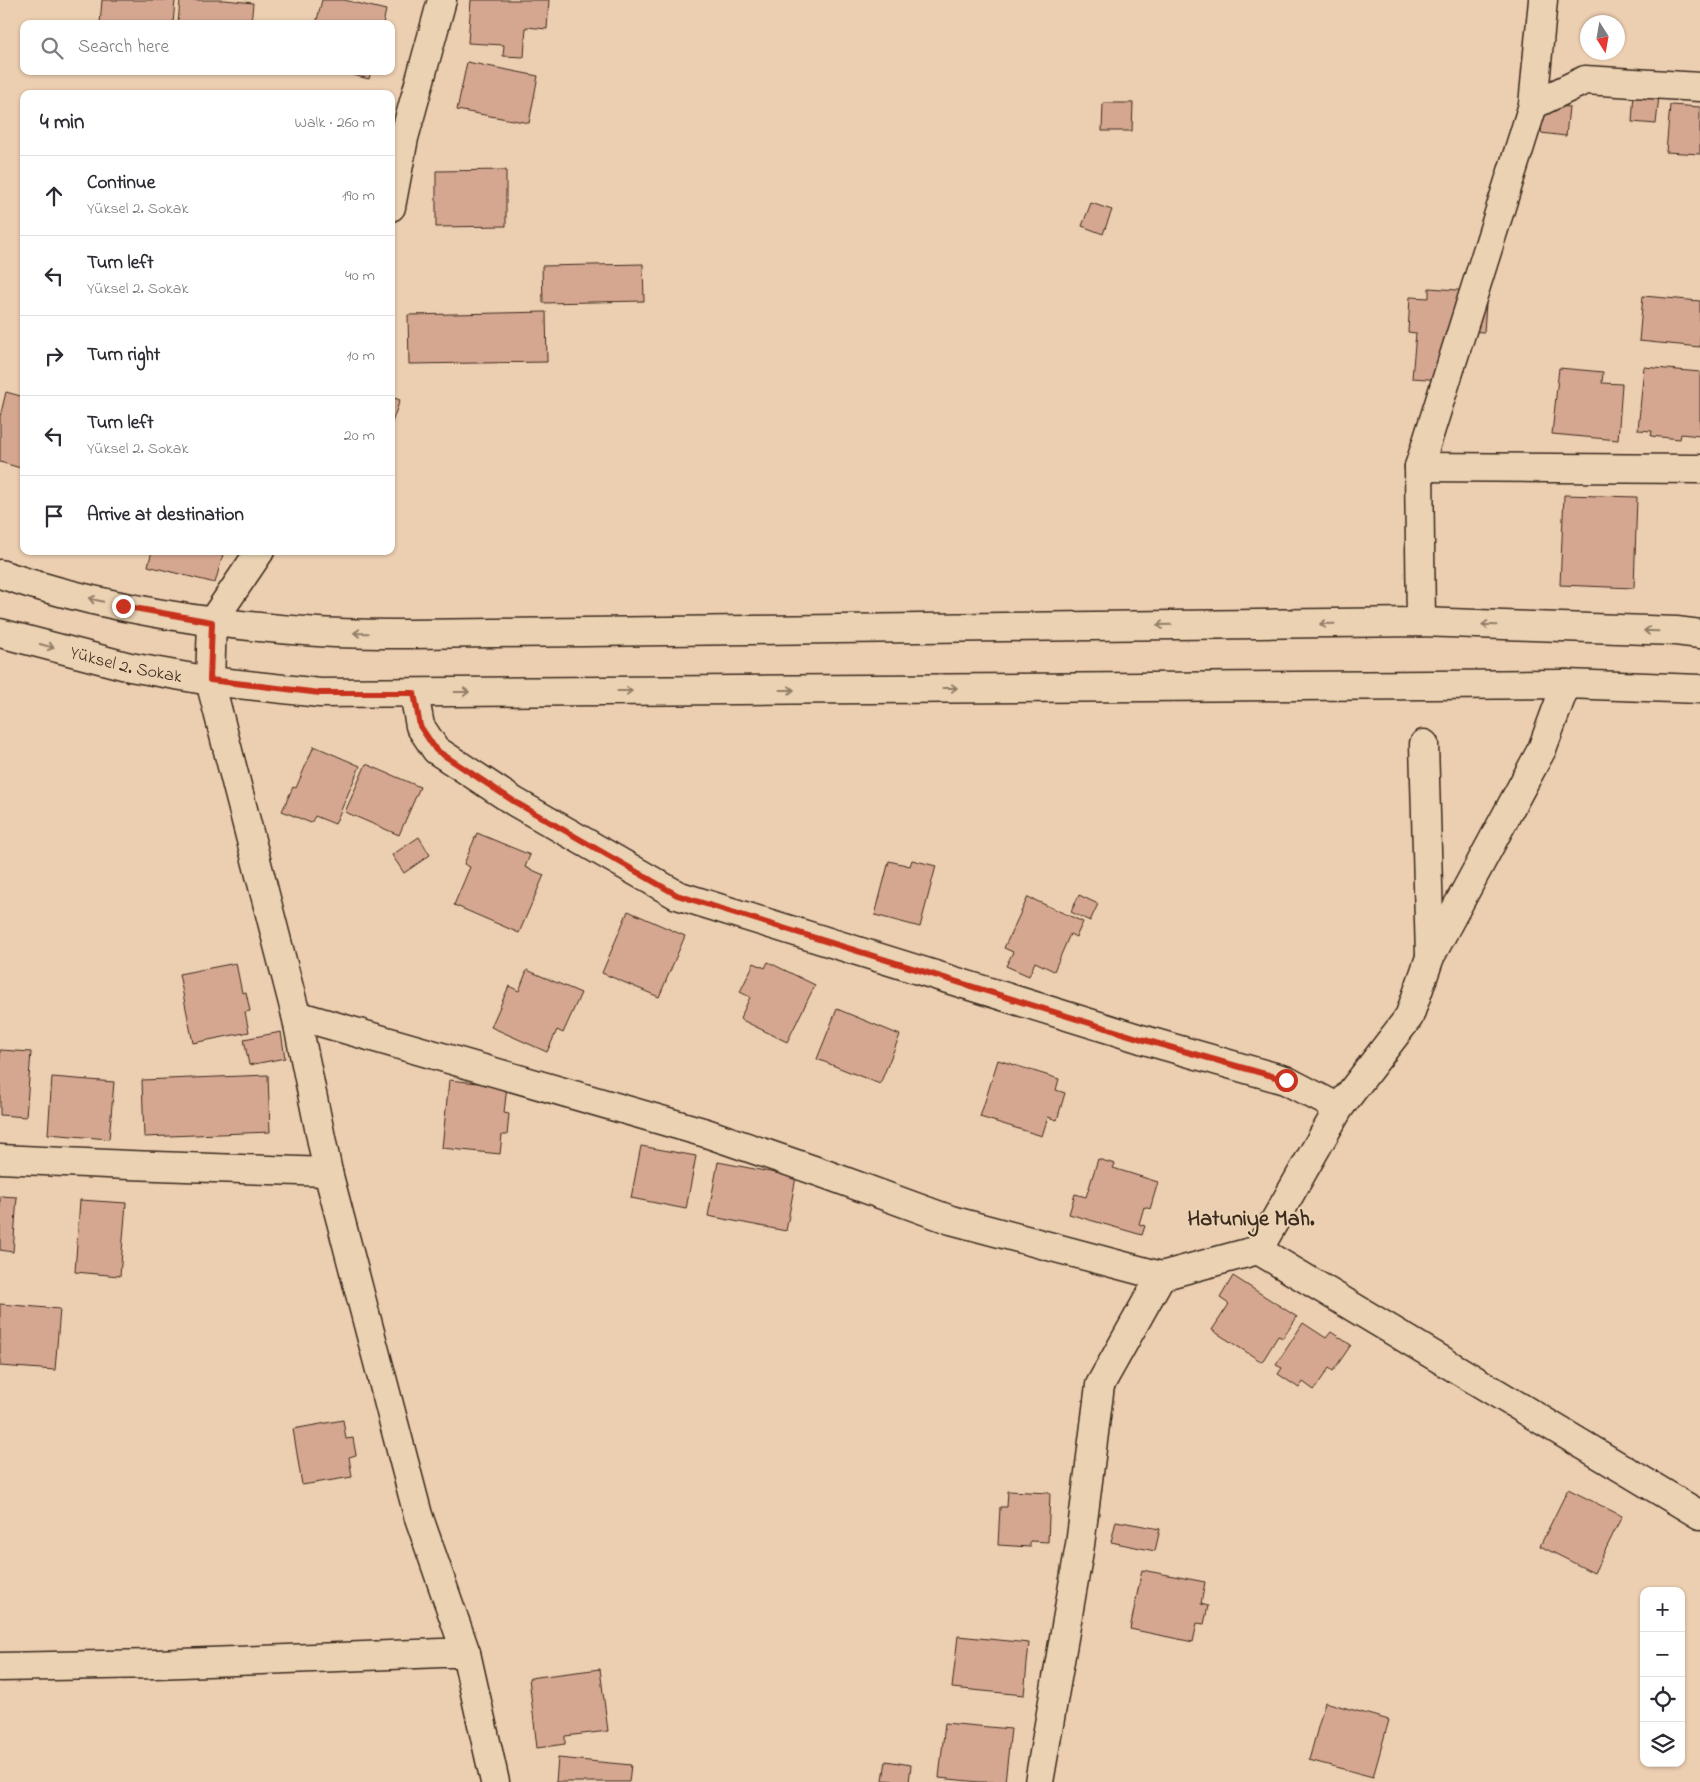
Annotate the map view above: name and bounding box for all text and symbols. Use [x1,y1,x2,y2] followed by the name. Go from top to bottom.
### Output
[1580,15,1625,60] north arrow
[20,20,395,75] search box
[38,34,66,62] icon: search
[78,34,169,61] text: Search here
[40,108,84,138] text: 4 min
[295,111,375,135] text: Walk · 260 m
[87,170,155,197] text: Continue
[40,182,68,210] icon: ahead
[342,184,375,208] text: 190 m
[87,197,188,221] text: Yüksel 2. Sokak
[87,250,154,277] text: Turn left
[40,262,68,290] icon: left
[345,264,375,288] text: 40 m
[87,277,188,301] text: Yüksel 2. Sokak
[40,342,68,370] icon: right
[87,342,160,369] text: Turn right
[347,344,375,368] text: 10 m
[87,410,154,437] text: Turn left
[40,422,68,450] icon: left
[344,424,375,448] text: 20 m
[87,437,188,461] text: Yüksel 2. Sokak
[40,502,68,530] icon: arrive
[87,502,244,529] text: Arrive at destination
[89,595,105,604] one-way arrow
[112,595,135,618] route end
[1319,619,1335,628] one-way arrow
[1481,620,1498,630] one-way arrow
[1156,621,1172,630] one-way arrow
[1644,626,1660,635] one-way arrow
[354,628,370,638] one-way arrow
[67,641,184,691] street label: Yüksel 2. Sokak
[39,642,55,651] one-way arrow
[942,684,958,693] one-way arrow
[779,685,795,695] one-way arrow
[616,686,633,696] one-way arrow
[454,687,470,697] one-way arrow
[1275,1069,1298,1092] route start
[1187,1204,1315,1237] district label: Hatuniye Mah.
[1640,1587,1685,1767] map controls
[1640,1587,1685,1632] button: +
[1640,1632,1685,1677] button: −
[1640,1677,1685,1722] button: locate
[1640,1722,1685,1767] button: layers

